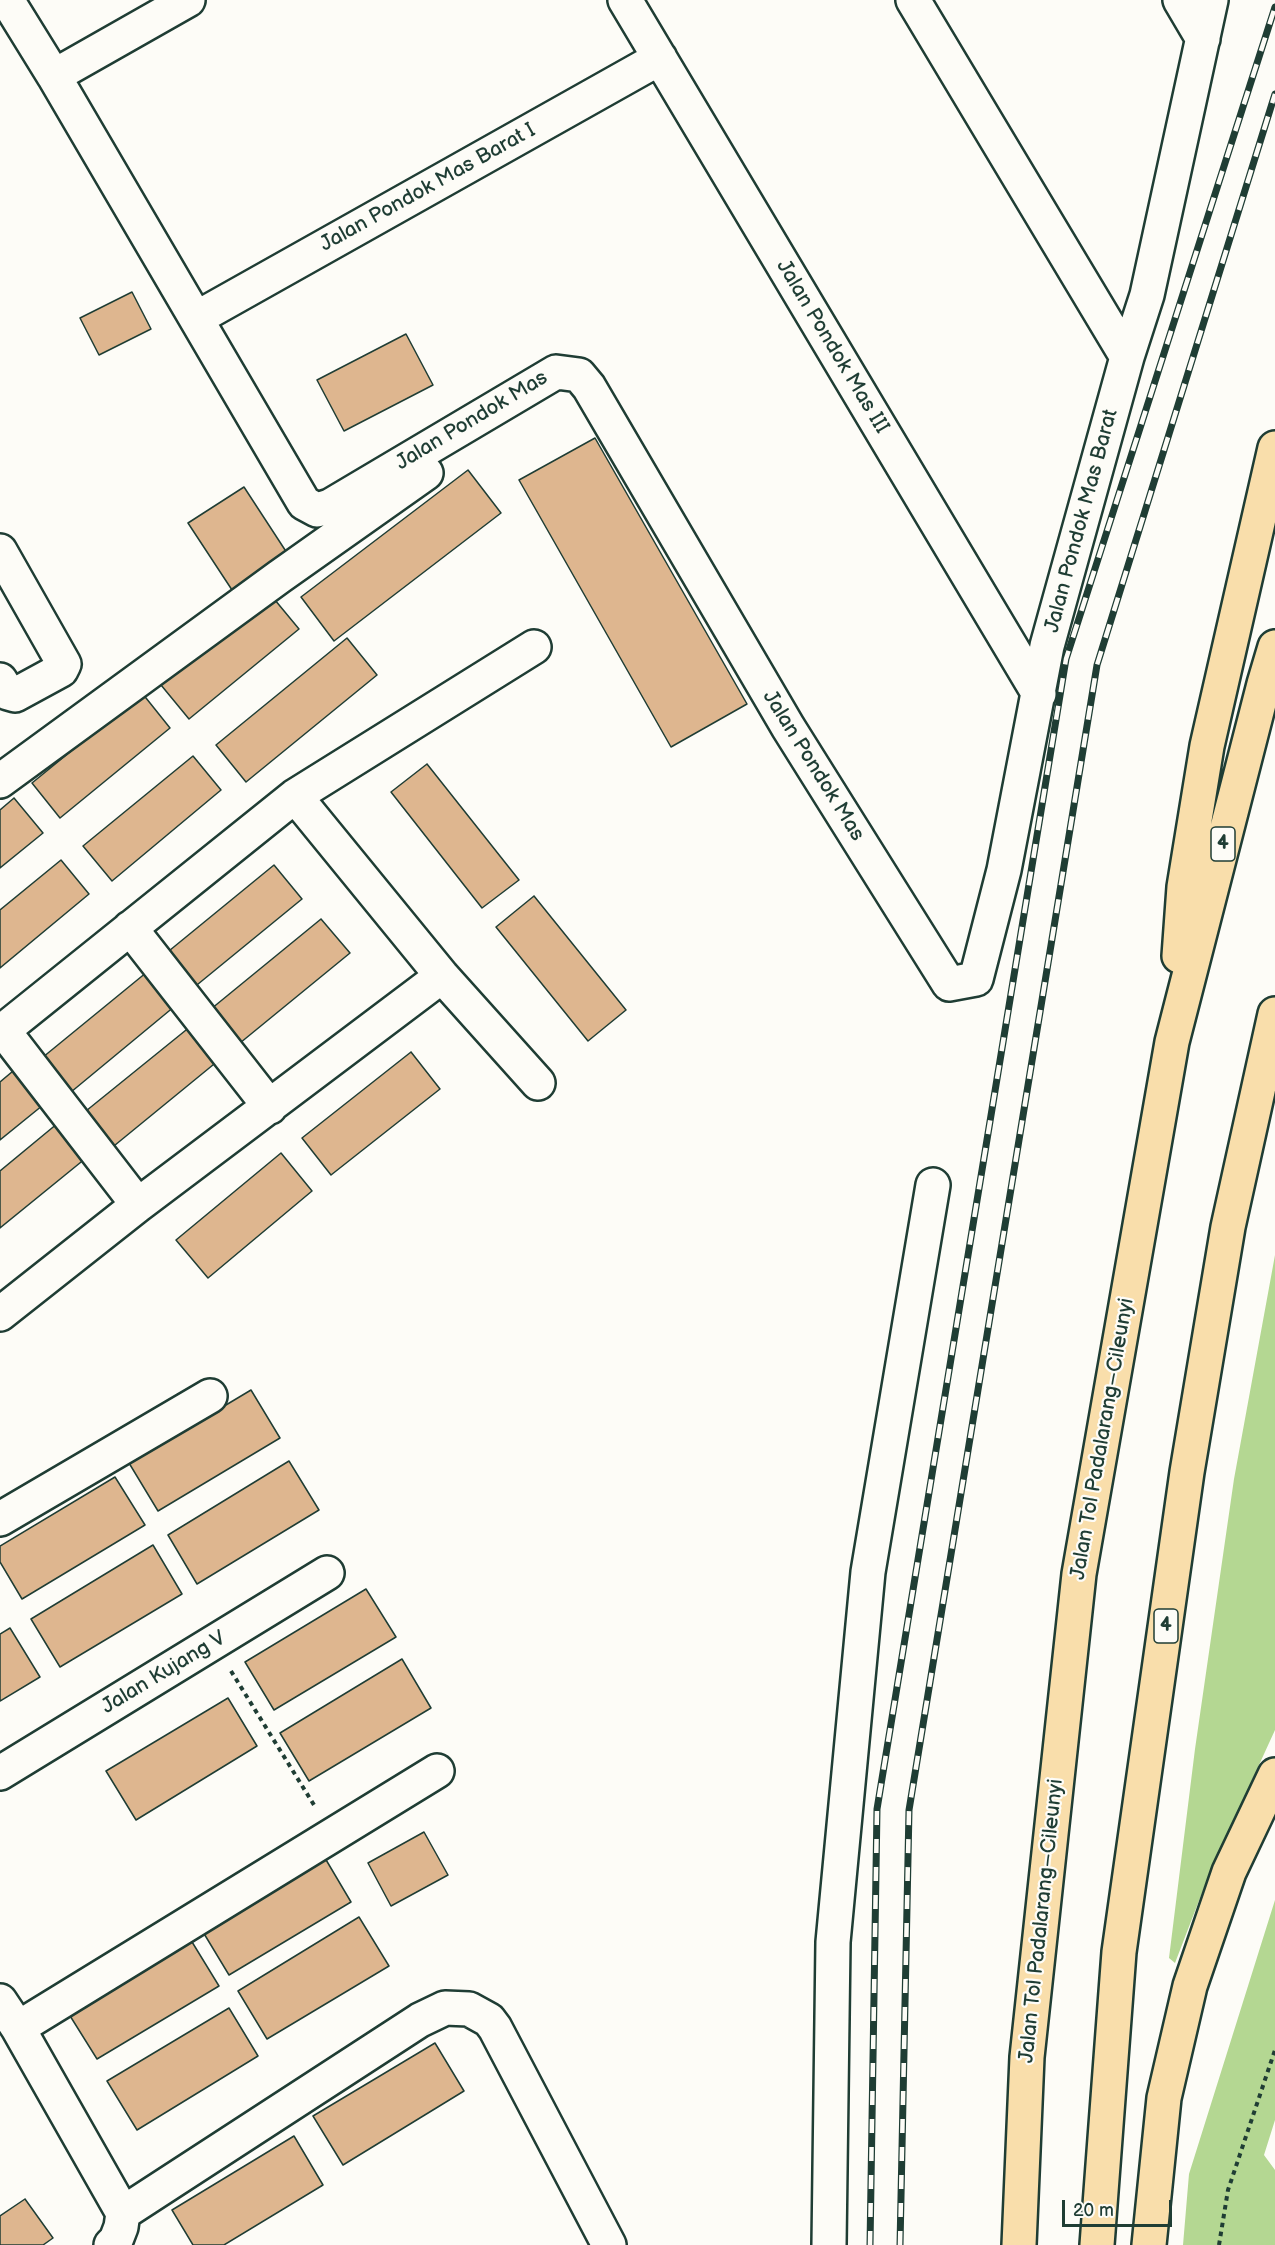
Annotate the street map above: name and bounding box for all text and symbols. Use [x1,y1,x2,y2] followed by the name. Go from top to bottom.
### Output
[316,118,540,258] street label: Jalan Pondok Mas Barat I
[770,256,894,438] street label: Jalan Pondok Mas III
[391,366,553,476] street label: Jalan Pondok Mas
[1040,407,1124,635] street label: Jalan Pondok Mas Barat
[757,686,869,846] street label: Jalan Pondok Mas
[1211,827,1235,861] road number: 4
[1066,1296,1140,1582] street label: Jalan Tol Padalarang–Cileunyi
[1154,1609,1178,1643] road number: 4
[97,1626,231,1720] street label: Jalan Kujang V
[1015,1778,1069,2064] street label: Jalan Tol Padalarang–Cileunyi
[1065,2188,1174,2226] scale bar
[1073,2200,1114,2221] text: 20 m

